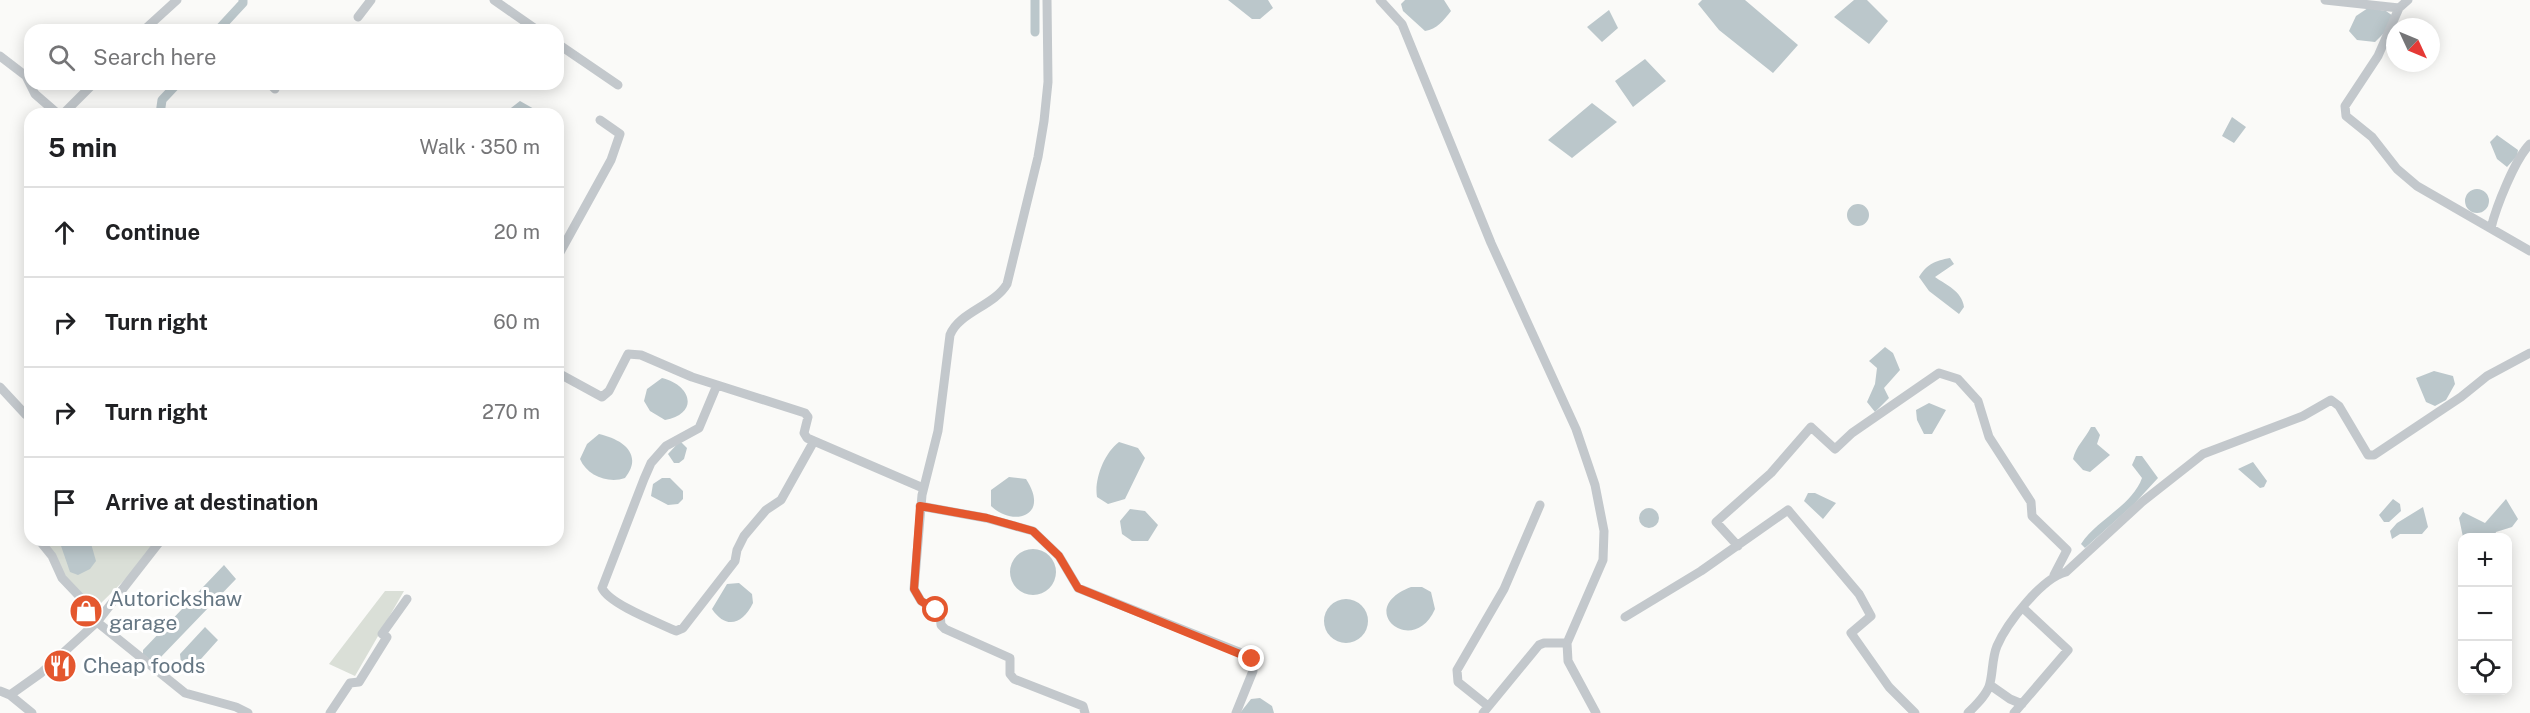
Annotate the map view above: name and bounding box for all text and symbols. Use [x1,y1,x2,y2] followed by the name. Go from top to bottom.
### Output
[2386,18,2440,72] north arrow
[24,24,564,90] search box
[45,41,78,74] icon: search
[93,44,217,70] text: Search here
[48,132,117,163] text: 5 min
[420,135,540,159] text: Walk · 350 m
[48,216,81,249] icon: ahead
[105,219,200,245] text: Continue
[494,220,540,244] text: 20 m
[48,306,81,339] icon: right
[105,309,208,335] text: Turn right
[493,310,540,334] text: 60 m
[48,396,81,429] icon: right
[105,399,208,425] text: Turn right
[482,400,540,424] text: 270 m
[48,486,81,519] icon: arrive
[105,489,318,515] text: Arrive at destination
[2458,533,2512,695] map controls
[2458,533,2512,587] button: +
[109,586,242,635] place label: Autorickshaw garage
[2458,587,2512,641] button: −
[68,593,104,629] shop icon: Autorickshaw garage
[922,596,948,622] route start
[2458,641,2512,695] button: locate
[1238,645,1264,671] route end
[42,648,78,684] restaurant icon: Cheap foods
[83,653,206,678] place label: Cheap foods

